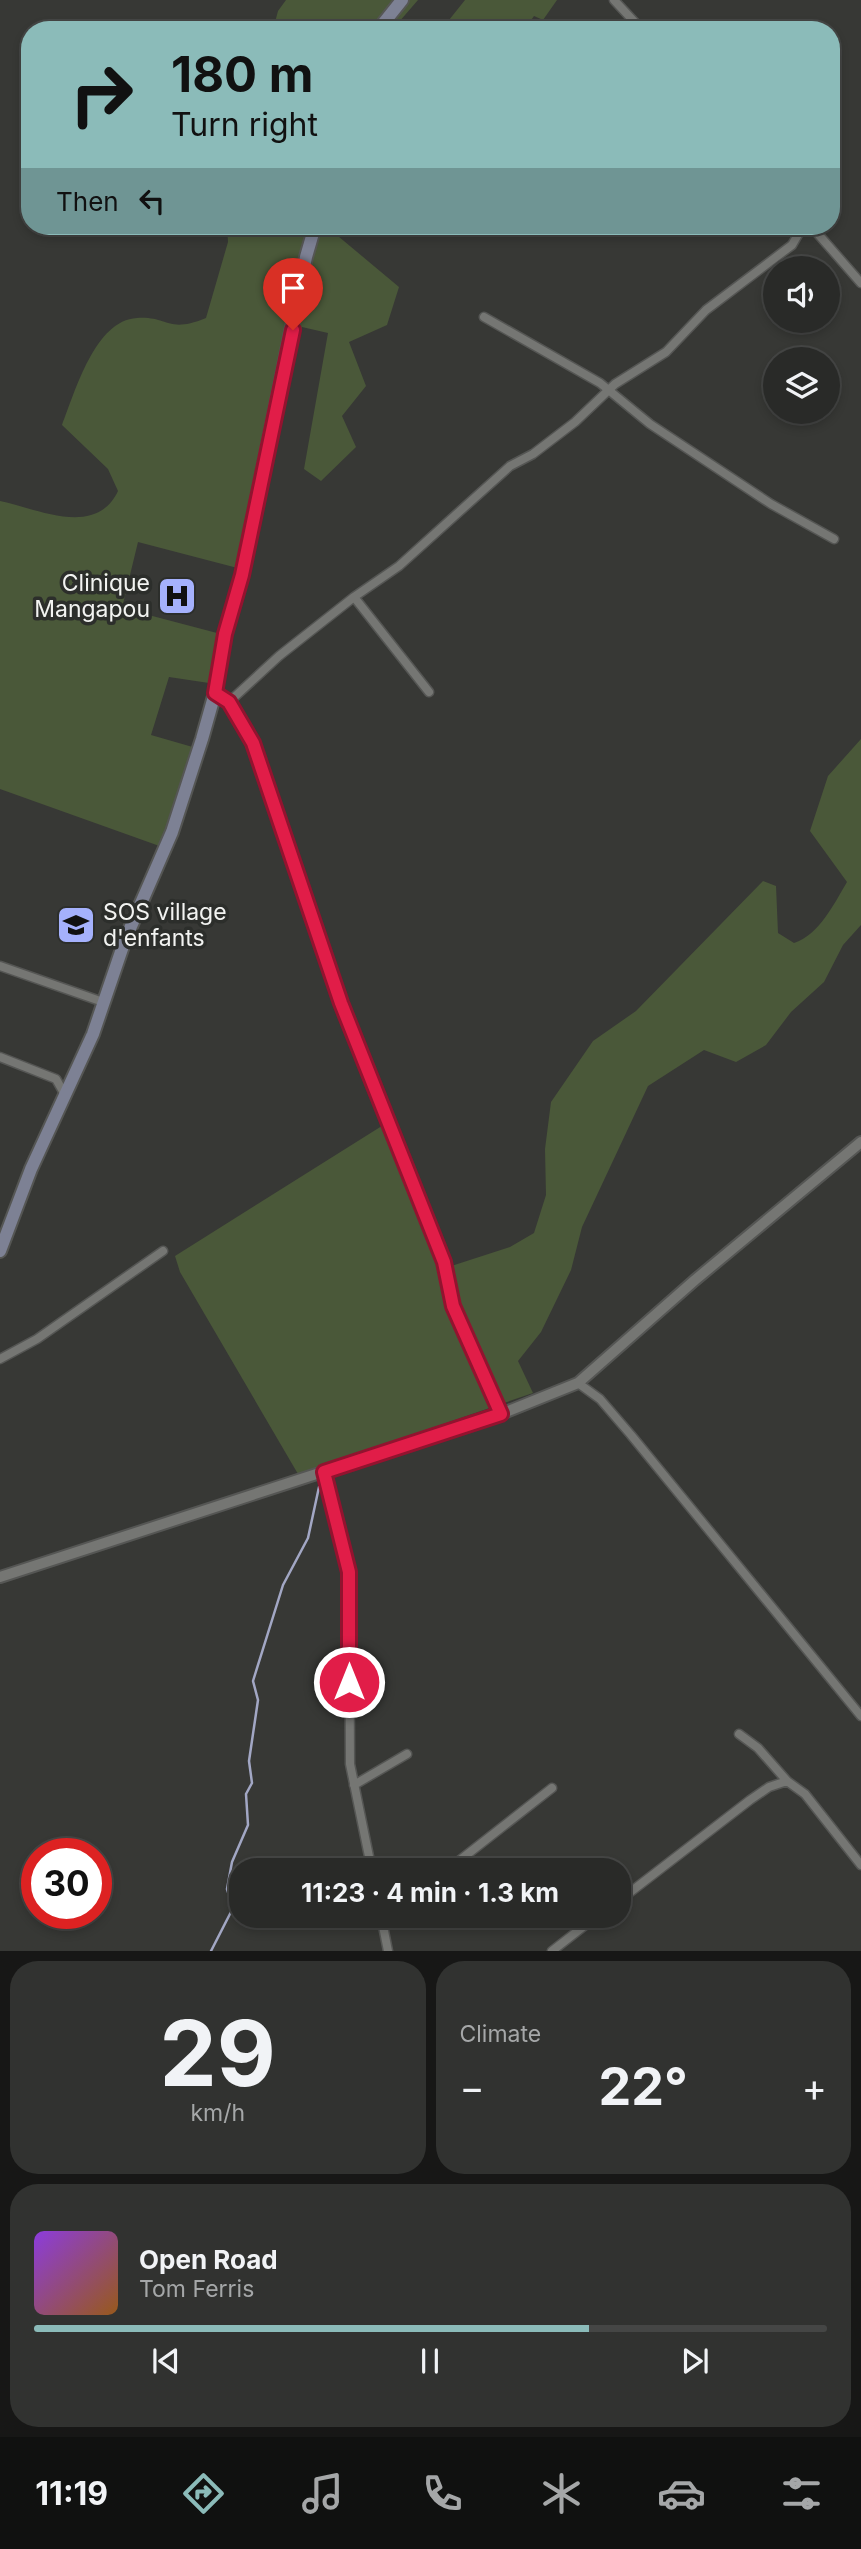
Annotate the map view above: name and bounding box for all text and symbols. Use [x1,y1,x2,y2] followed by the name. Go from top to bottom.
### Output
[171,45,313,104] text: 180 m
[56,49,147,140] icon: right
[171,105,318,144] text: Turn right
[133,182,171,220] icon: left
[56,186,119,217] text: Then
[763,256,840,424] map controls
[763,256,840,333] button: sound
[263,258,323,330] pin
[274,269,312,307] icon: arrive
[763,347,840,424] button: layers
[34,569,150,623] place label: Clinique Mangapou
[156,575,198,617] hospital icon: Clinique Mangapou
[103,898,227,952] place label: SOS village d'enfants
[55,904,97,946] school or university icon: SOS village d'enfants
[312,1645,386,1719] position arrow
[21,1838,112,1929] speed limit sign: 30
[301,1877,559,1908] text: 11:23 · 4 min · 1.3 km
[160,1998,276,2108] text: 29
[460,2020,541,2048] text: Climate
[599,2055,688,2118] text: 22°
[460,2064,485,2110] text: −
[802,2064,827,2110] text: +
[190,2099,245,2127] text: km/h
[139,2244,278,2275] text: Open Road
[139,2275,254,2303] text: Tom Ferris
[147,2342,185,2380] icon: previous
[411,2342,449,2380] icon: pause
[676,2342,714,2380] icon: next
[179,2469,228,2518] icon: directions
[298,2469,347,2518] icon: music
[418,2469,467,2518] icon: phone
[537,2469,586,2518] icon: climate
[657,2469,706,2518] icon: car
[777,2469,826,2518] icon: filters
[35,2474,108,2513] text: 11:19

